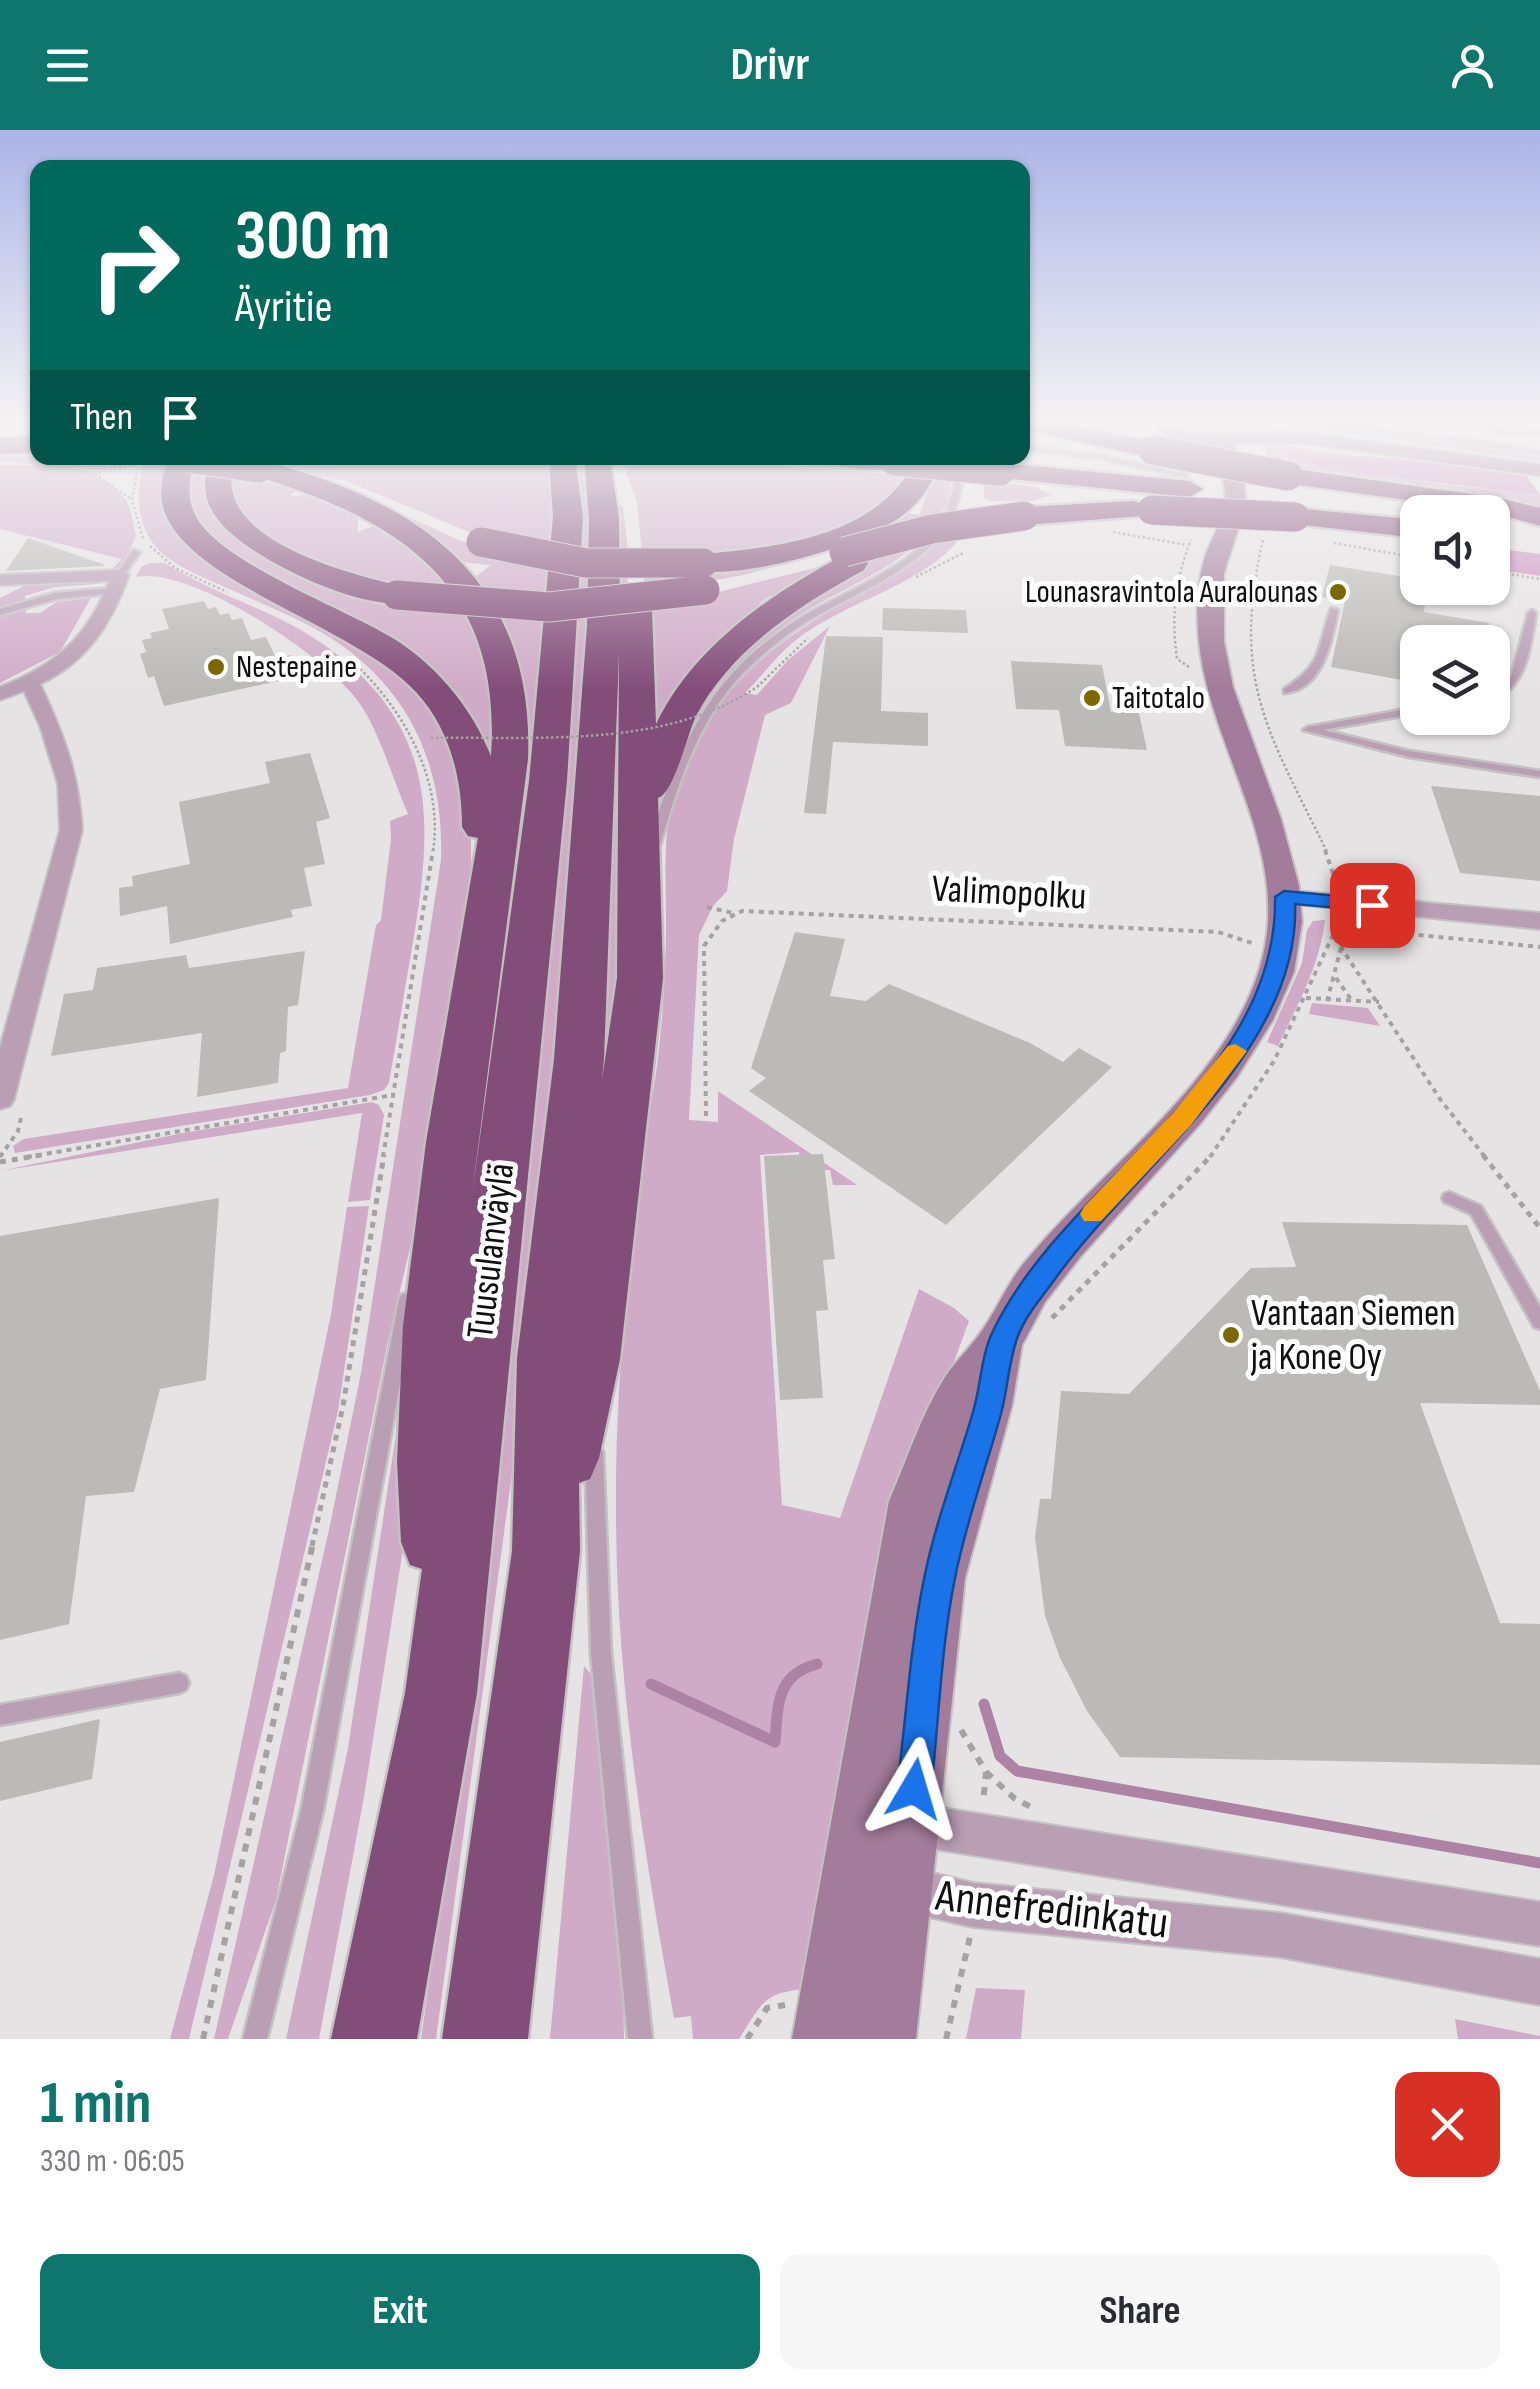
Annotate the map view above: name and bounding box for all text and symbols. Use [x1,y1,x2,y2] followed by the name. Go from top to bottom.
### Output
[40,38,95,93] icon: menu
[730,38,810,93] text: Drivr
[1445,38,1500,93] icon: person
[235,195,390,279] text: 300 m
[70,200,200,330] icon: right
[235,280,333,335] text: Äyritie
[153,390,208,445] icon: arrive
[70,395,133,440] text: Then
[1400,495,1510,735] map controls
[1400,495,1510,605] button: sound
[1025,573,1318,612] place label: Lounasravintola Auralounas
[1327,581,1349,603] marker: Lounasravintola Auralounas
[1400,625,1510,735] button: layers
[236,648,357,687] place label: Nestepaine
[205,656,227,678] marker: Nestepaine
[1112,679,1205,718] place label: Taitotalo
[1081,687,1103,709] marker: Taitotalo
[1330,863,1415,948] pin
[931,866,1087,920] street label: Valimopolku
[1345,878,1400,933] icon: arrive
[458,1161,524,1341] street label: Tuusulanväylä
[1250,1291,1456,1380] place label: Vantaan Siemen ja Kone Oy
[1220,1324,1242,1346] marker: Vantaan Siemen ja Kone Oy
[862,1737,966,1841] position arrow
[932,1868,1171,1952] street label: Annefredinkatu
[40,2068,152,2140] text: 1 min
[1395,2072,1500,2177] button: close
[40,2142,185,2181] text: 330 m · 06:05
[40,2254,760,2369] button: Exit
[780,2254,1500,2369] button: Share

